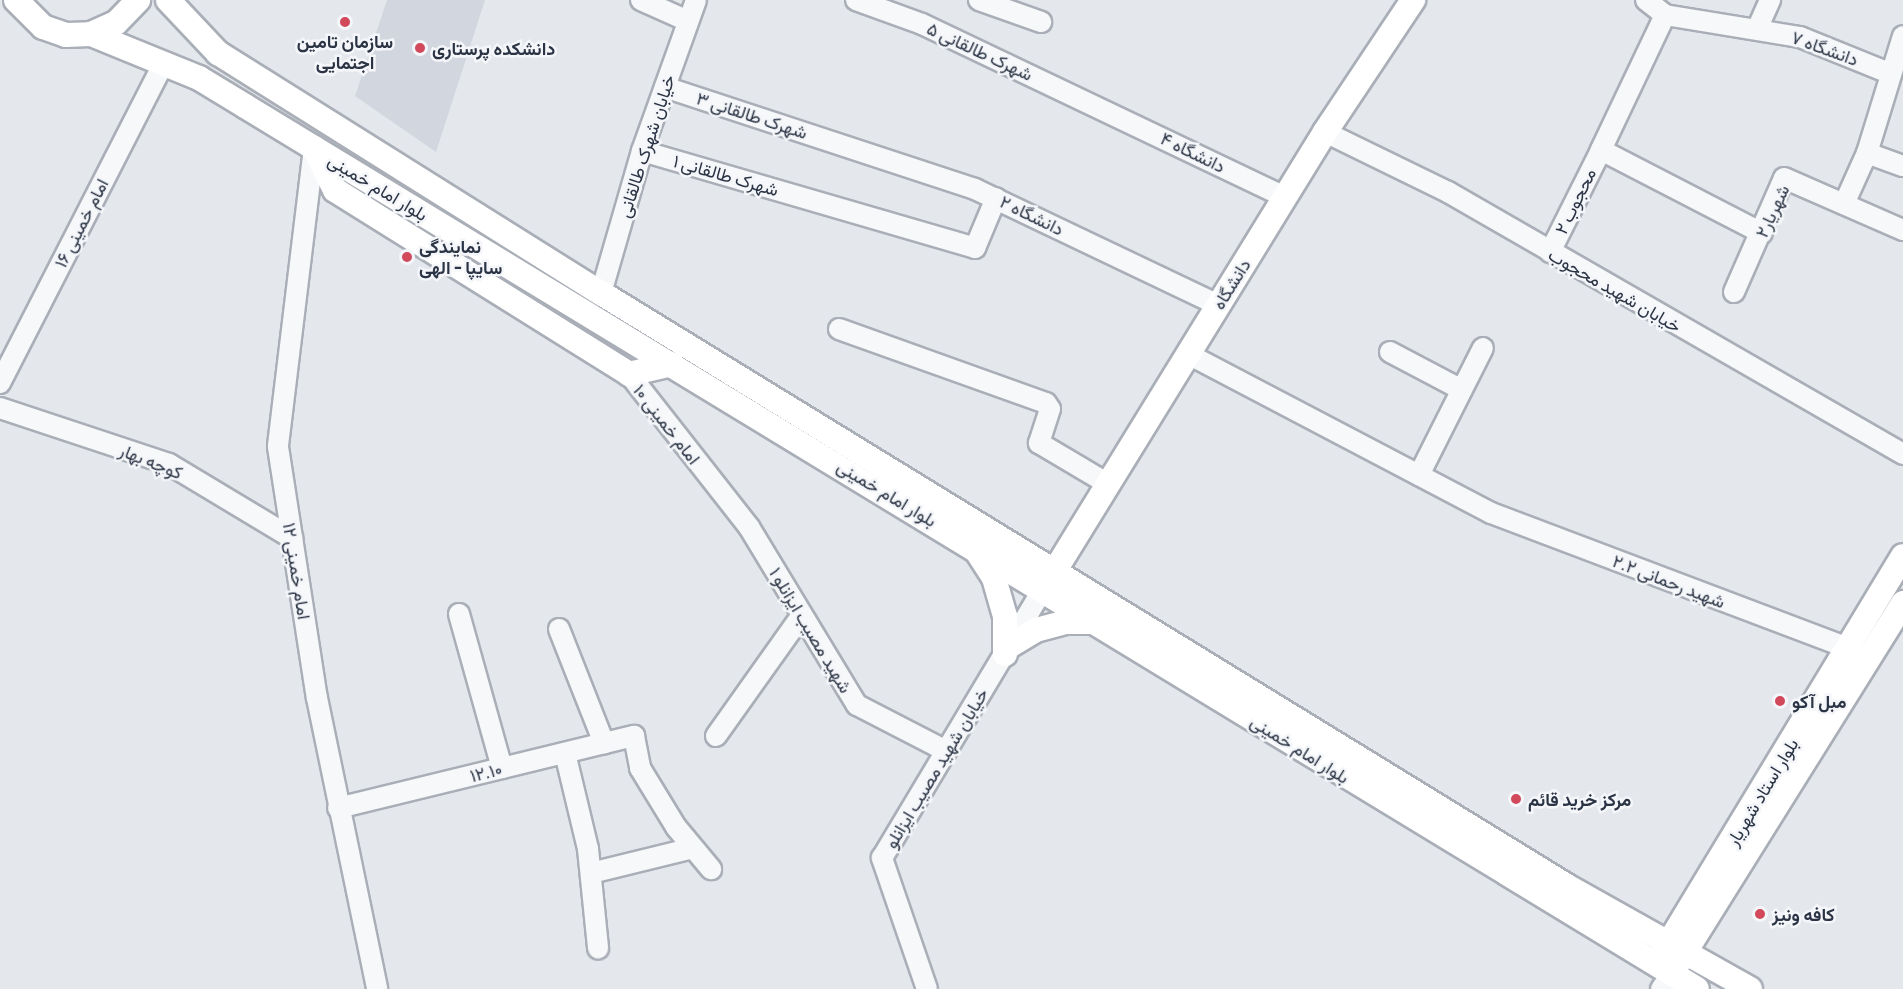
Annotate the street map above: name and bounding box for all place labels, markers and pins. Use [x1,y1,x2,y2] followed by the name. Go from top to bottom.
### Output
[338,15,352,29] marker: سازمان تامین اجتمایی
[297,31,393,74] place label: سازمان تامین اجتمایی
[432,37,555,59] place label: دانشکده پرستاری
[413,41,427,55] marker: دانشکده پرستاری
[419,236,502,278] place label: نمایندگی سایپا - الهی
[400,250,414,264] marker: نمایندگی سایپا - الهی
[1792,690,1846,712] place label: مبل آکو
[1773,694,1787,708] marker: مبل آکو
[1528,788,1631,810] place label: مرکز خرید قائم
[1509,792,1523,806] marker: مرکز خرید قائم
[1772,903,1835,925] place label: کافه ونیز
[1753,907,1767,921] marker: کافه ونیز

